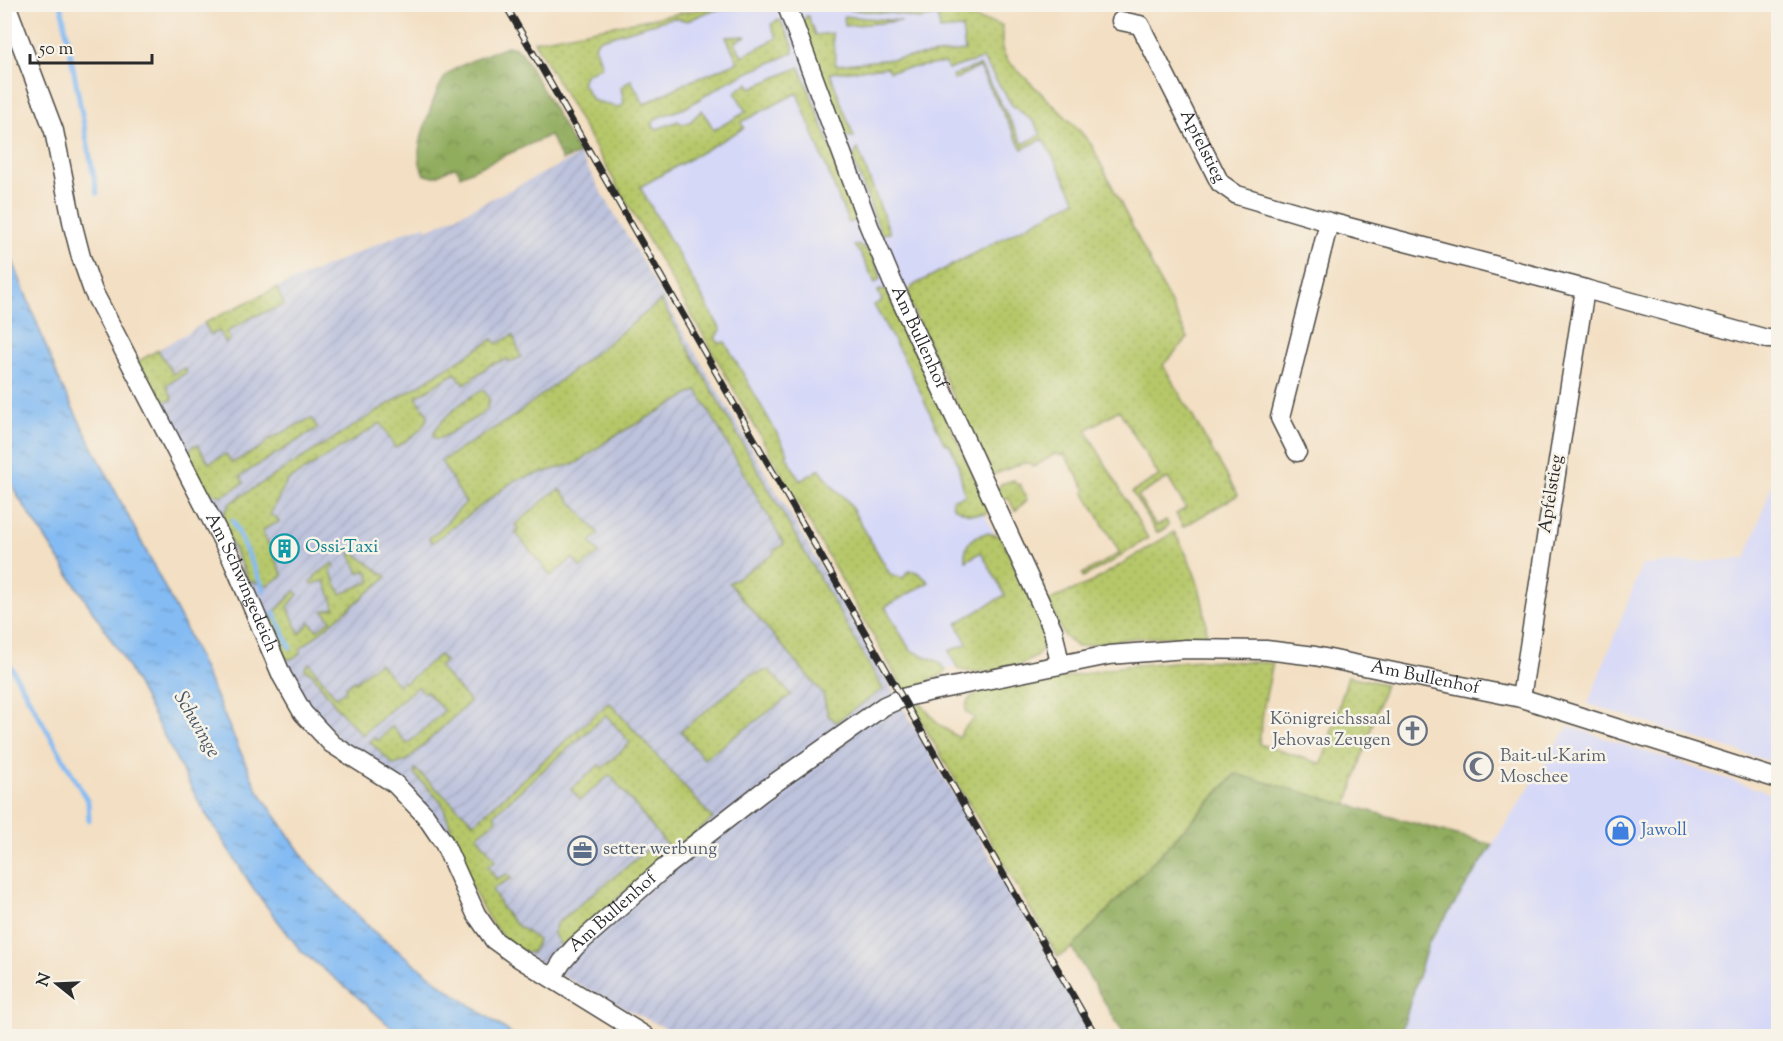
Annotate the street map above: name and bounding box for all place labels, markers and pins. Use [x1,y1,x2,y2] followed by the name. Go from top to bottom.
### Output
[268,532,300,564] building icon: Ossi-Taxi
[305,535,378,561] place label: Ossi-Taxi
[1270,707,1391,754] place label: Königreichssaal Jehovas Zeugen
[1396,714,1428,746] church icon: Königreichssaal Jehovas Zeugen
[1500,744,1606,791] place label: Bait-ul-Karim Moschee
[1463,751,1495,783] mosque icon: Bait-ul-Karim Moschee
[1604,815,1636,847] shop icon: Jawoll
[1640,818,1687,844] place label: Jawoll
[566,834,598,866] office icon: setter werbung
[603,837,717,863] place label: setter werbung

